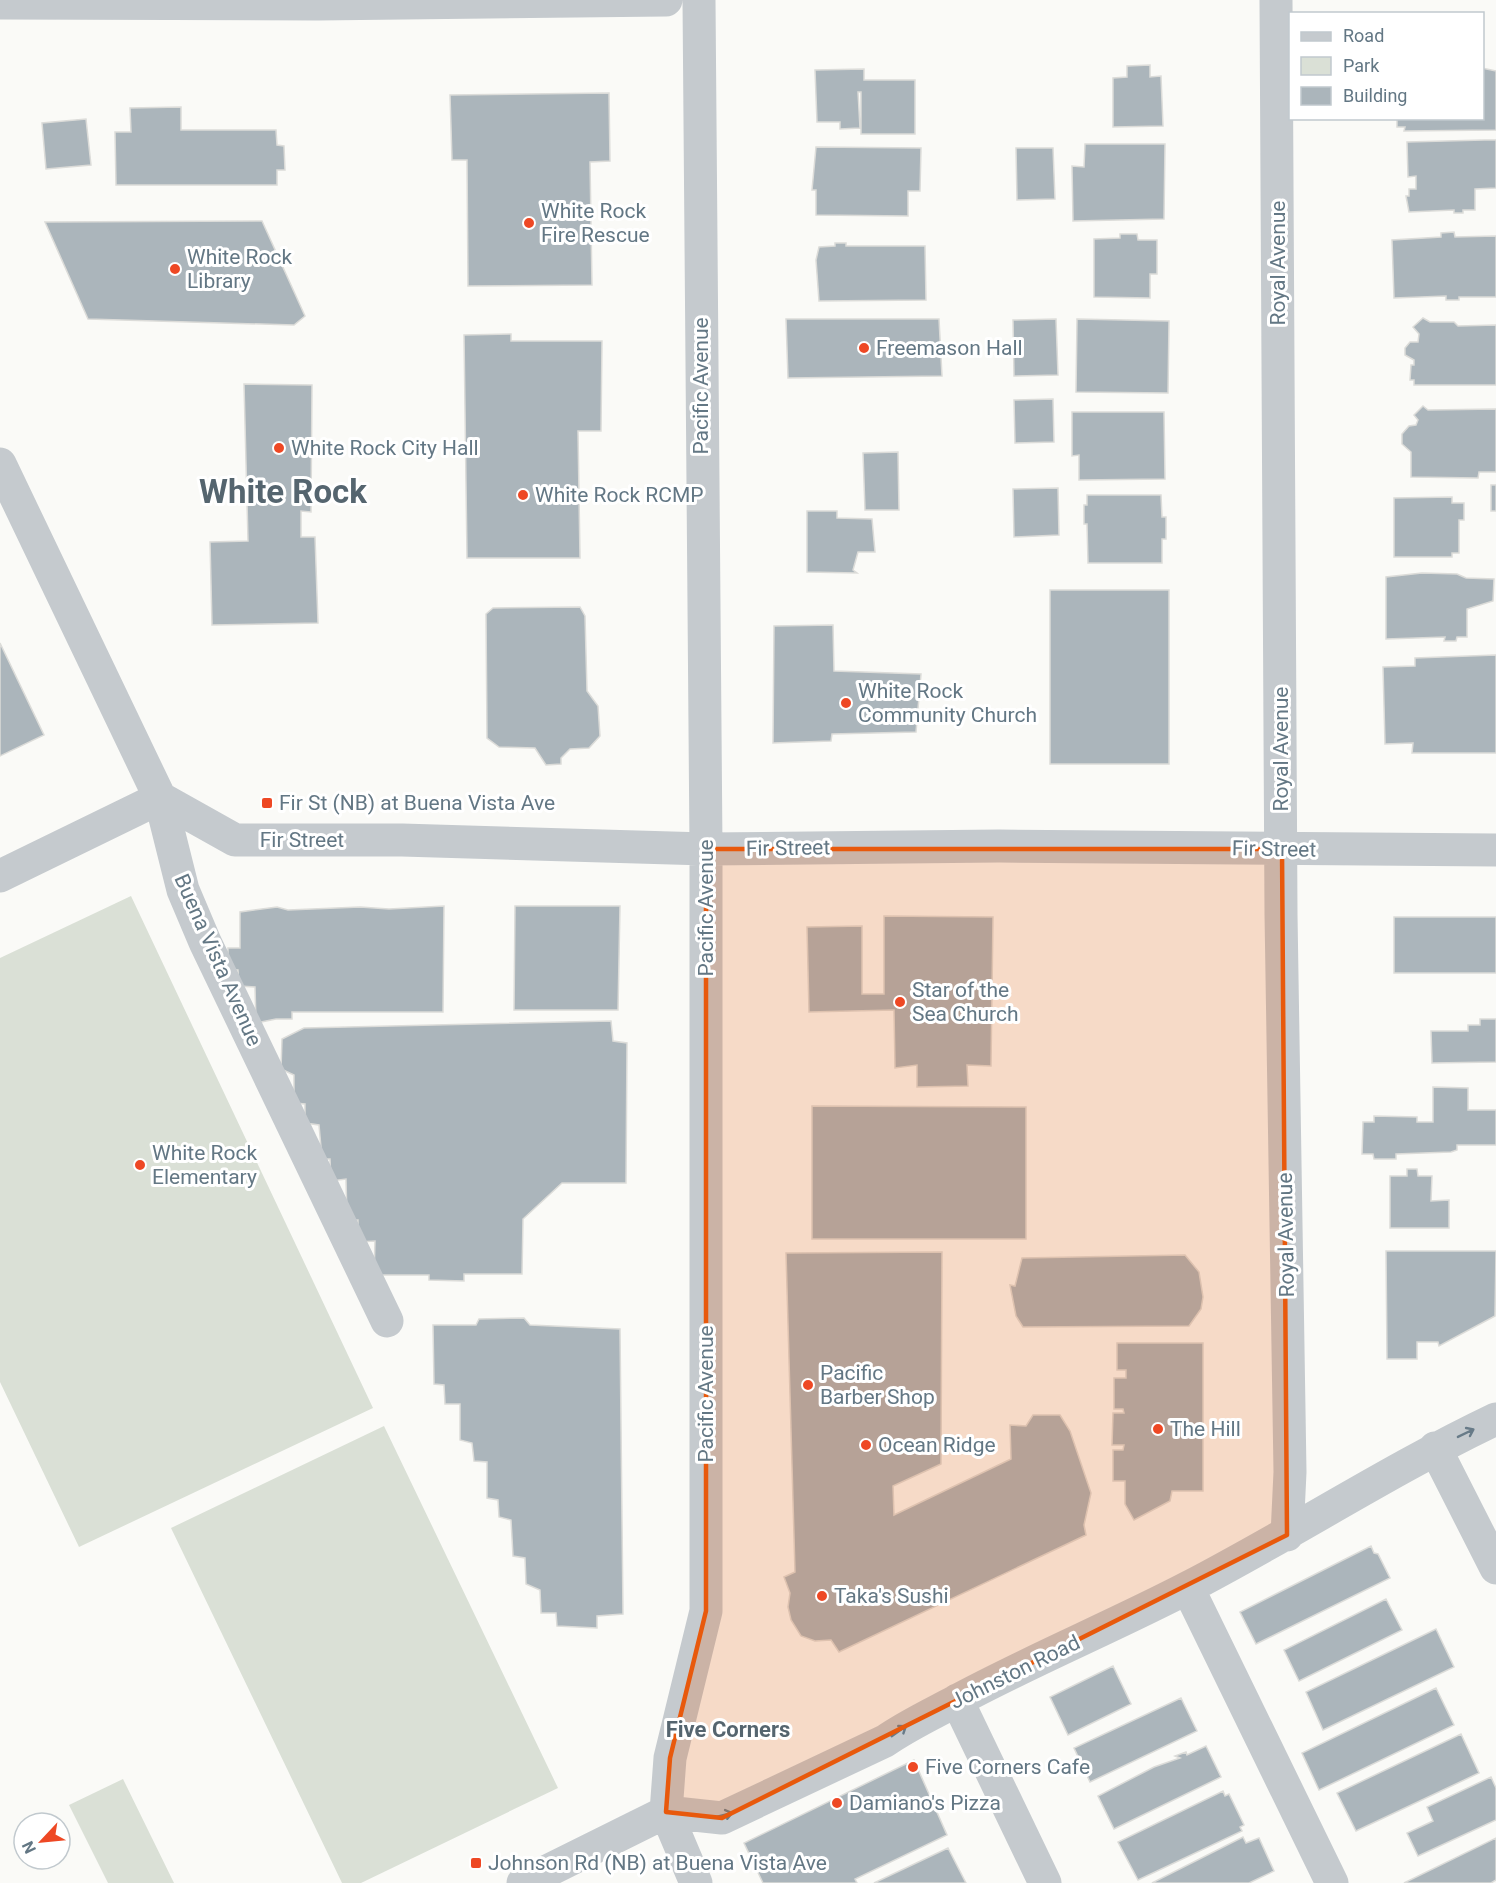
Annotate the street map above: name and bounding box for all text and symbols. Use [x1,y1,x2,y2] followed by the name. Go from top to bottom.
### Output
[1289,12,1484,120] legend
[1343,25,1384,46] text: Road
[1343,55,1380,76] text: Park
[1343,85,1407,106] text: Building
[541,199,650,247] place label: White Rock Fire Rescue
[1266,201,1290,325] street label: Royal Avenue
[522,216,536,230] marker: White Rock Fire Rescue
[187,245,292,293] place label: White Rock Library
[168,262,182,276] marker: White Rock Library
[689,317,713,455] street label: Pacific Avenue
[876,336,1023,360] place label: Freemason Hall
[857,341,871,355] marker: Freemason Hall
[291,436,479,460] place label: White Rock City Hall
[272,441,286,455] marker: White Rock City Hall
[199,472,367,511] district label: White Rock
[535,483,703,507] place label: White Rock RCMP
[516,488,530,502] marker: White Rock RCMP
[858,679,1037,727] place label: White Rock Community Church
[1269,687,1293,811] street label: Royal Avenue
[839,696,853,710] marker: White Rock Community Church
[279,791,555,815] place label: Fir St (NB) at Buena Vista Ave
[260,796,274,810] marker: Fir St (NB) at Buena Vista Ave
[260,828,344,852] street label: Fir Street
[746,835,831,861] street label: Fir Street
[1232,836,1317,862] street label: Fir Street
[694,839,718,977] street label: Pacific Avenue
[169,870,267,1050] street label: Buena Vista Avenue
[912,978,1019,1026] place label: Star of the Sea Church
[893,995,907,1009] marker: Star of the Sea Church
[152,1141,257,1189] place label: White Rock Elementary
[133,1158,147,1172] marker: White Rock Elementary
[1273,1172,1299,1298] street label: Royal Avenue
[694,1325,718,1463] street label: Pacific Avenue
[820,1361,935,1409] place label: Pacific Barber Shop
[801,1378,815,1392] marker: Pacific Barber Shop
[1170,1417,1241,1441] place label: The Hill
[1151,1422,1165,1436] marker: The Hill
[1456,1427,1474,1439] one-way arrow
[878,1433,996,1457] place label: Ocean Ridge
[859,1438,873,1452] marker: Ocean Ridge
[834,1584,949,1608] place label: Taka's Sushi
[815,1589,829,1603] marker: Taka's Sushi
[946,1630,1084,1714] street label: Johnston Road
[666,1717,790,1742] district label: Five Corners
[890,1725,907,1737] one-way arrow
[925,1755,1090,1779] place label: Five Corners Cafe
[906,1760,920,1774] marker: Five Corners Cafe
[849,1791,1001,1815] place label: Damiano's Pizza
[830,1796,844,1810] marker: Damiano's Pizza
[714,1809,733,1821] one-way arrow
[12,1811,72,1871] north arrow
[18,1838,40,1857] text: N
[488,1851,827,1875] place label: Johnson Rd (NB) at Buena Vista Ave
[469,1856,483,1870] marker: Johnson Rd (NB) at Buena Vista Ave

